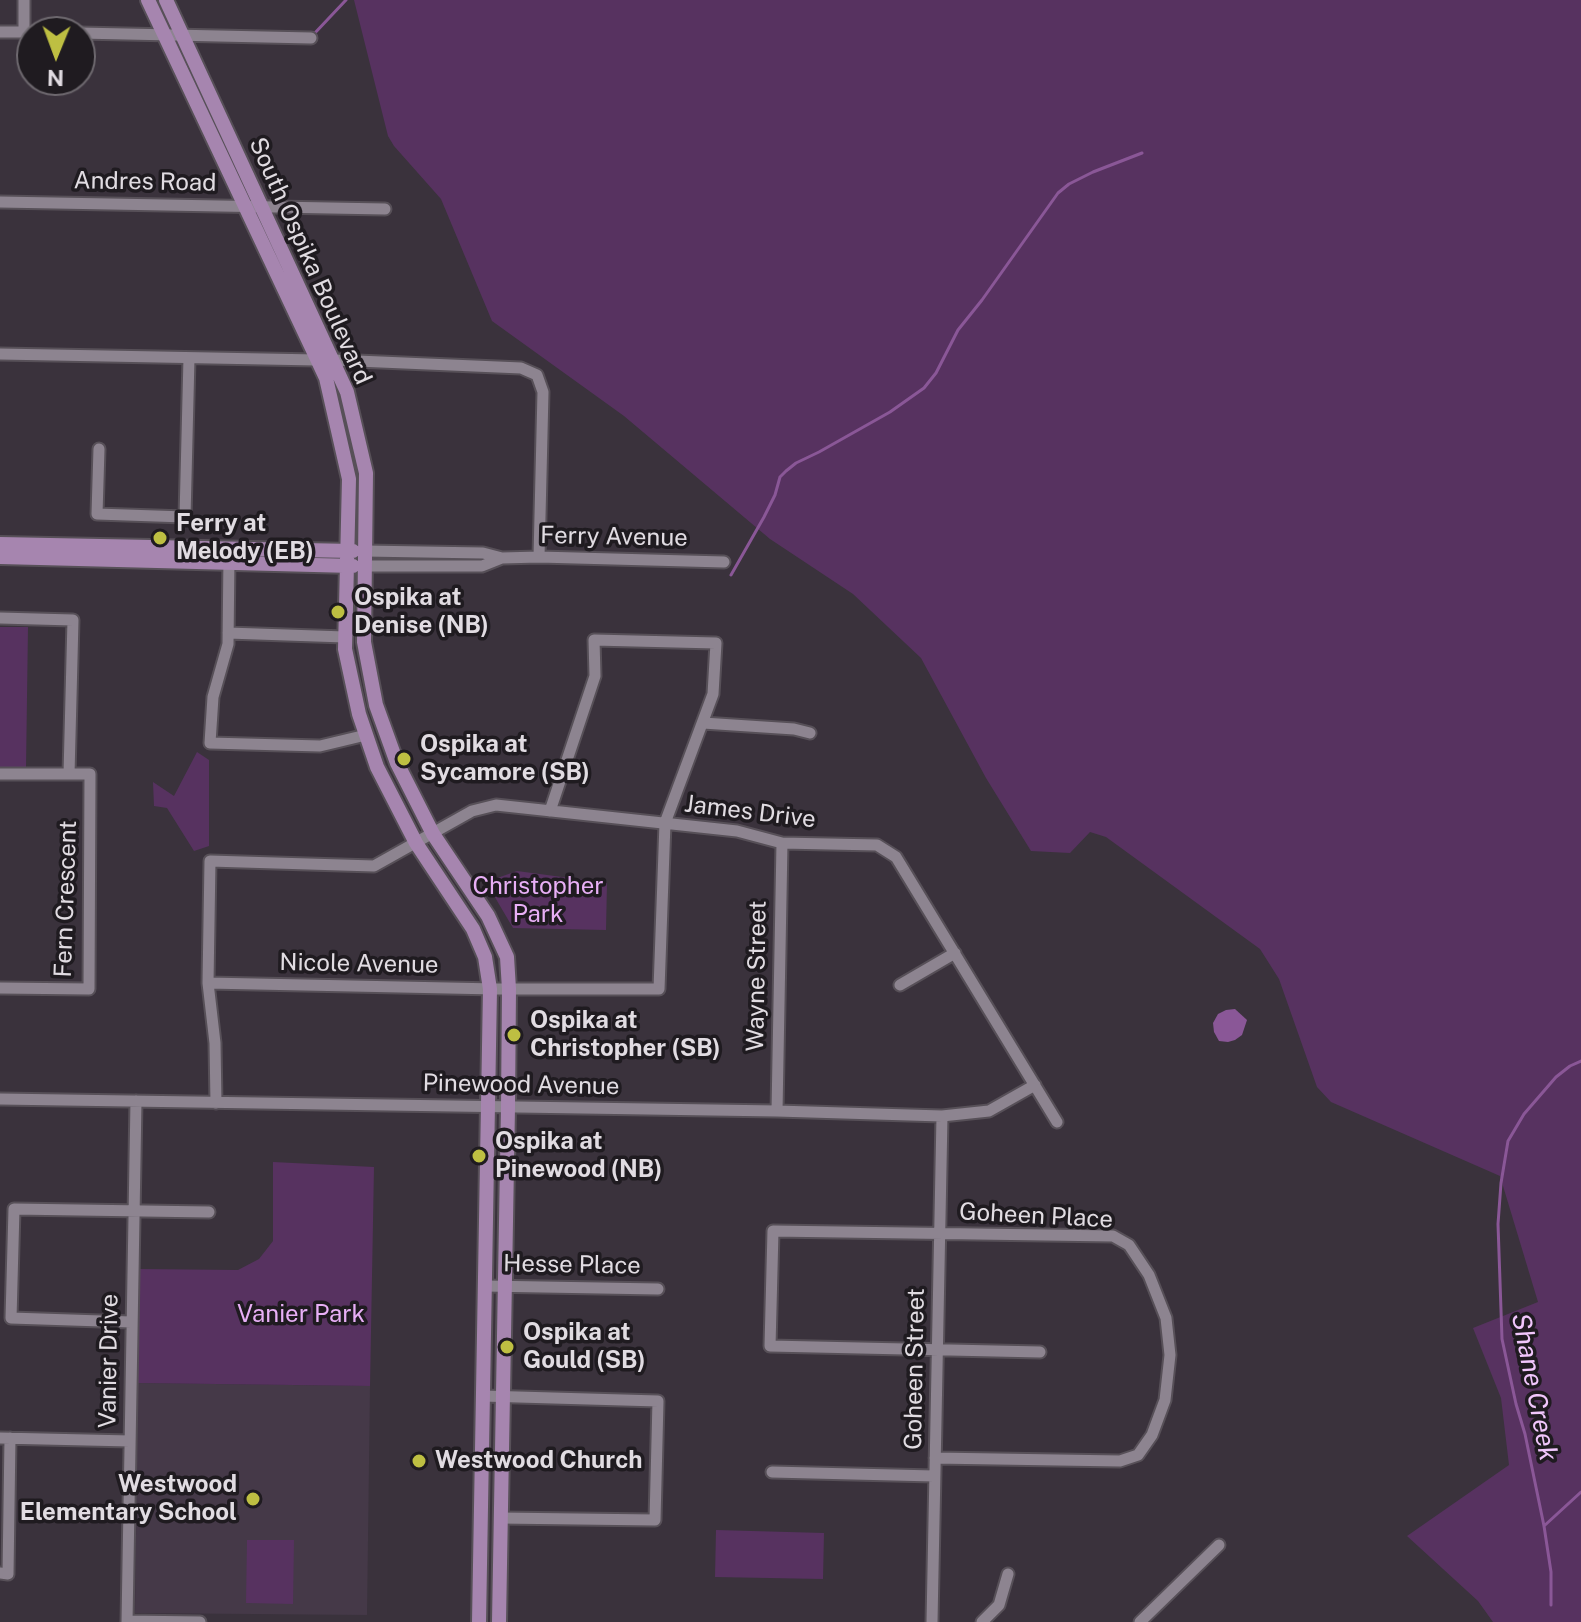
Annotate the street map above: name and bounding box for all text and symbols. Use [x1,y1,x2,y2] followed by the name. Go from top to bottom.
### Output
[16,16,96,96] north arrow
[47,65,64,91] text: N
[242,133,378,389] street label: South Ospika Boulevard
[73,166,217,198] street label: Andres Road
[176,510,314,566] place label: Ferry at Melody (EB)
[540,521,688,553] street label: Ferry Avenue
[151,529,169,547] marker: Ferry at Melody (EB)
[354,584,489,640] place label: Ospika at Denise (NB)
[329,603,347,621] marker: Ospika at Denise (NB)
[420,731,590,787] place label: Ospika at Sycamore (SB)
[395,750,413,768] marker: Ospika at Sycamore (SB)
[683,790,817,834] street label: James Drive
[49,820,83,978] street label: Fern Crescent
[472,873,604,929] park label: Christopher Park
[741,900,773,1052] street label: Wayne Street
[279,948,439,980] street label: Nicole Avenue
[530,1007,721,1063] place label: Ospika at Christopher (SB)
[505,1026,523,1044] marker: Ospika at Christopher (SB)
[422,1069,620,1101] street label: Pinewood Avenue
[495,1128,662,1184] place label: Ospika at Pinewood (NB)
[470,1147,488,1165] marker: Ospika at Pinewood (NB)
[958,1198,1114,1234] street label: Goheen Place
[503,1249,641,1281] street label: Hesse Place
[899,1288,931,1450] street label: Goheen Street
[93,1294,125,1428] street label: Vanier Drive
[237,1301,365,1329] park label: Vanier Park
[1504,1311,1564,1463] water label: Shane Creek
[523,1319,645,1375] place label: Ospika at Gould (SB)
[498,1338,516,1356] marker: Ospika at Gould (SB)
[435,1447,642,1475] place label: Westwood Church
[410,1452,428,1470] marker: Westwood Church
[20,1471,237,1527] place label: Westwood Elementary School
[244,1490,262,1508] marker: Westwood Elementary School

